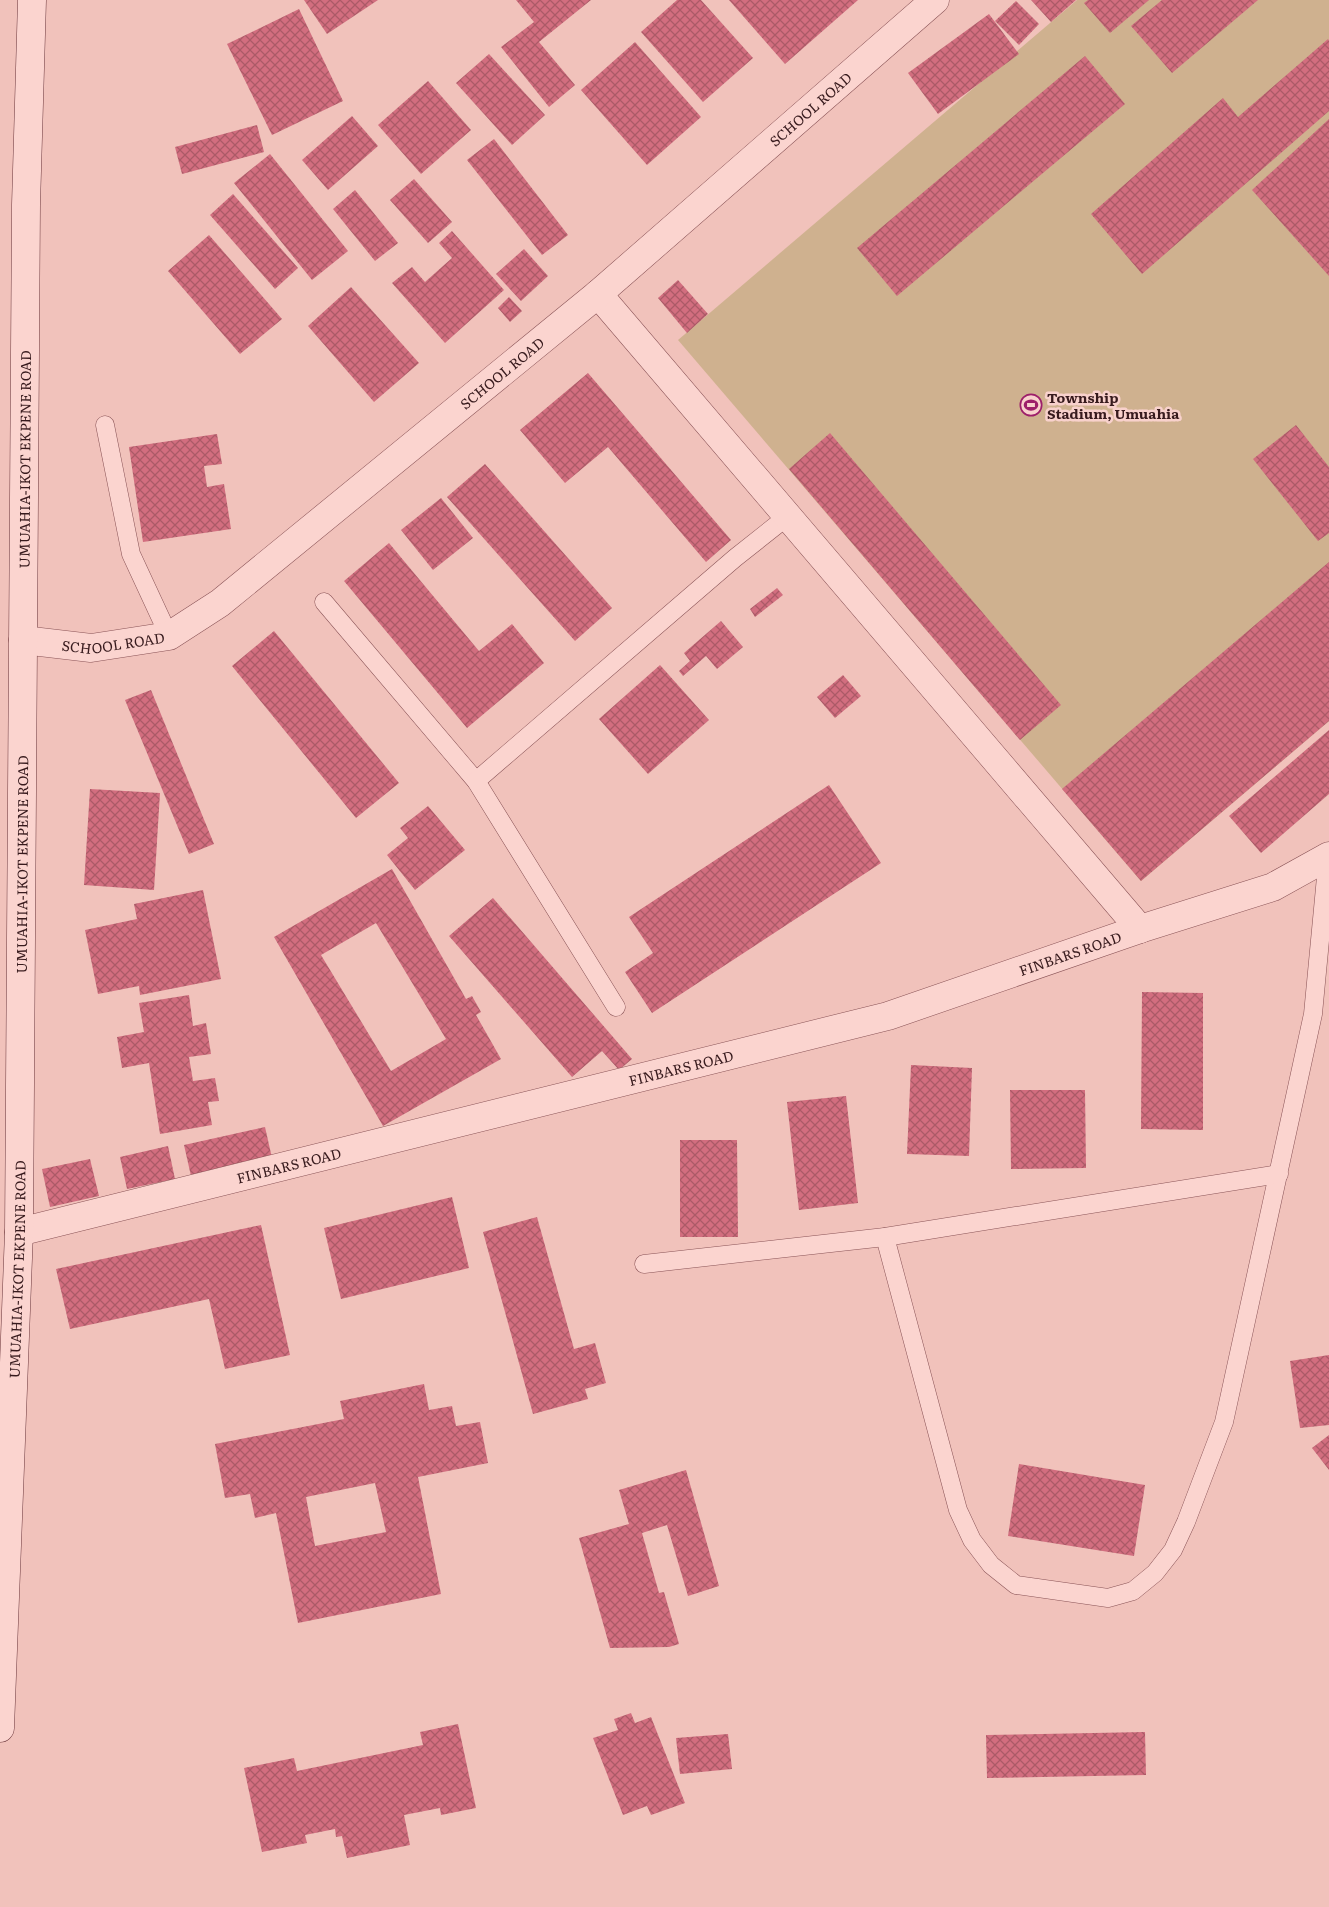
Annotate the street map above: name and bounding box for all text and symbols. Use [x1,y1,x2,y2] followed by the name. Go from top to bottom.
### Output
[765,67,856,150] street label: SCHOOL ROAD
[455,332,548,413] street label: SCHOOL ROAD
[14,350,35,568] street label: UMUAHIA-IKOT EKPENE ROAD
[1047,387,1180,423] place label: Township Stadium, Umuahia
[1019,393,1043,417] sports icon: Township Stadium, Umuahia
[61,627,166,658] street label: SCHOOL ROAD
[11,755,32,973] street label: UMUAHIA-IKOT EKPENE ROAD
[1016,926,1124,980] street label: FINBARS ROAD
[626,1045,736,1090] street label: FINBARS ROAD
[234,1142,344,1188] street label: FINBARS ROAD
[3,1160,29,1379] street label: UMUAHIA-IKOT EKPENE ROAD

